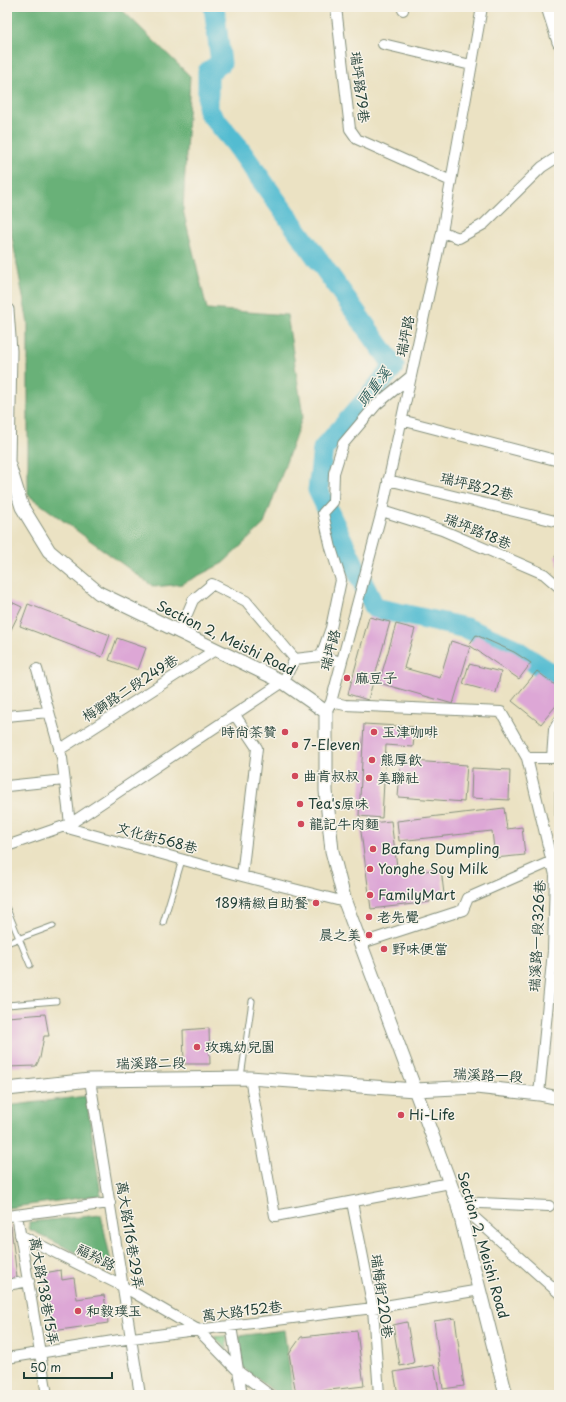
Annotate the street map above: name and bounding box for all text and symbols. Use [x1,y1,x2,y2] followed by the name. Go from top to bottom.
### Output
[346,49,375,125] street label: 瑞坪路79巷
[390,313,419,360] street label: 瑞坪路
[350,360,396,411] water label: 頭重溪
[437,466,517,505] street label: 瑞坪路22巷
[440,507,516,554] street label: 瑞坪路18巷
[153,595,299,680] street label: Section 2, Meishi Road
[314,627,345,674] street label: 瑞坪路
[78,648,183,727] street label: 梅獅路二段249巷
[355,667,397,688] place label: 麻豆子
[342,673,352,683] marker: 麻豆子
[221,721,277,742] place label: 時尚茶贊
[382,721,438,742] place label: 玉津咖啡
[280,727,290,737] marker: 時尚茶贊
[369,727,379,737] marker: 玉津咖啡
[303,734,360,755] place label: 7-Eleven
[290,740,300,750] marker: 7-Eleven
[380,749,422,770] place label: 熊厚飲
[367,755,377,765] marker: 熊厚飲
[303,765,359,786] place label: 曲肯叔叔
[377,767,419,788] place label: 美聯社
[290,771,300,781] marker: 曲肯叔叔
[364,773,374,783] marker: 美聯社
[308,793,369,814] place label: Tea's原味
[295,799,305,809] marker: Tea's原味
[309,813,379,834] place label: 龍記牛肉麵
[114,817,201,859] street label: 文化街568巷
[296,819,306,829] marker: 龍記牛肉麵
[381,838,500,859] place label: Bafang Dumpling
[368,844,378,854] marker: Bafang Dumpling
[378,858,489,879] place label: Yonghe Soy Milk
[365,864,375,874] marker: Yonghe Soy Milk
[523,878,550,994] street label: 瑞溪路一段326巷
[378,884,456,905] place label: FamilyMart
[365,890,375,900] marker: FamilyMart
[215,892,308,913] place label: 189精緻自助餐
[311,898,321,908] marker: 189精緻自助餐
[377,906,419,927] place label: 老先覺
[364,912,374,922] marker: 老先覺
[319,924,361,945] place label: 晨之美
[364,930,374,940] marker: 晨之美
[392,938,448,959] place label: 野味便當
[379,944,389,954] marker: 野味便當
[205,1036,275,1057] place label: 玫瑰幼兒園
[192,1042,202,1052] marker: 玫瑰幼兒園
[115,1051,186,1074] street label: 瑞溪路二段
[452,1062,524,1087] street label: 瑞溪路一段
[409,1104,455,1125] place label: Hi-Life
[396,1110,406,1120] marker: Hi-Life
[452,1169,515,1321] street label: Section 2, Meishi Road
[112,1179,149,1291] street label: 萬大路116巷29弄
[25,1235,64,1347] street label: 萬大路138巷15弄
[73,1238,120,1275] street label: 福羚路
[366,1251,399,1340] street label: 瑞梅街220巷
[201,1295,284,1326] street label: 萬大路152巷
[86,1300,142,1321] place label: 和毅璞玉
[73,1306,83,1316] marker: 和毅璞玉
[24,1354,112,1380] scale bar
[30,1358,61,1376] text: 50 m

